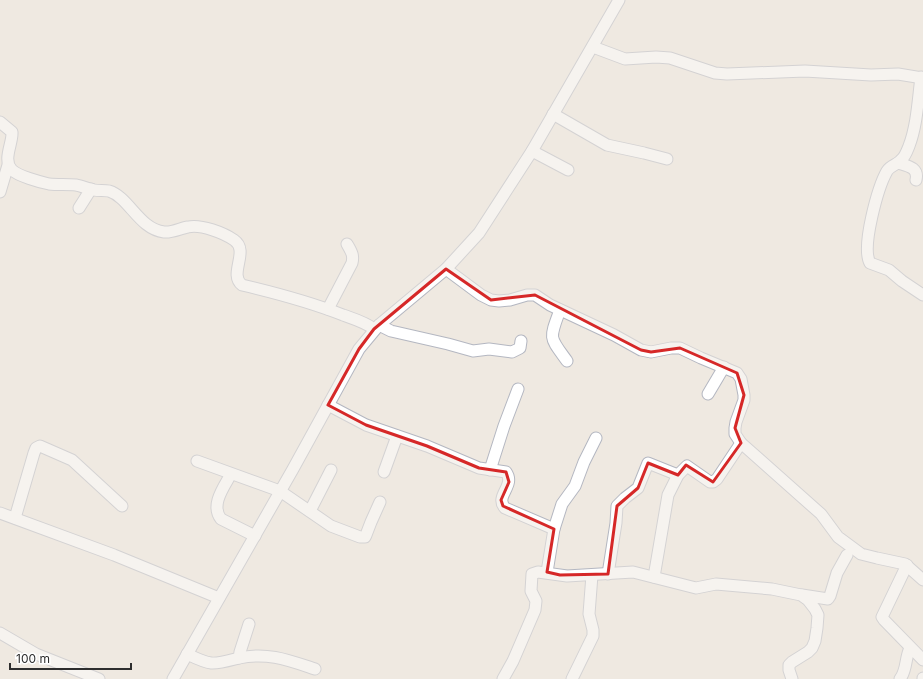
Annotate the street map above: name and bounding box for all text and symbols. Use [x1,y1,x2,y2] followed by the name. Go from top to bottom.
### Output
[10,645,131,671] scale bar
[16,651,50,666] text: 100 m

